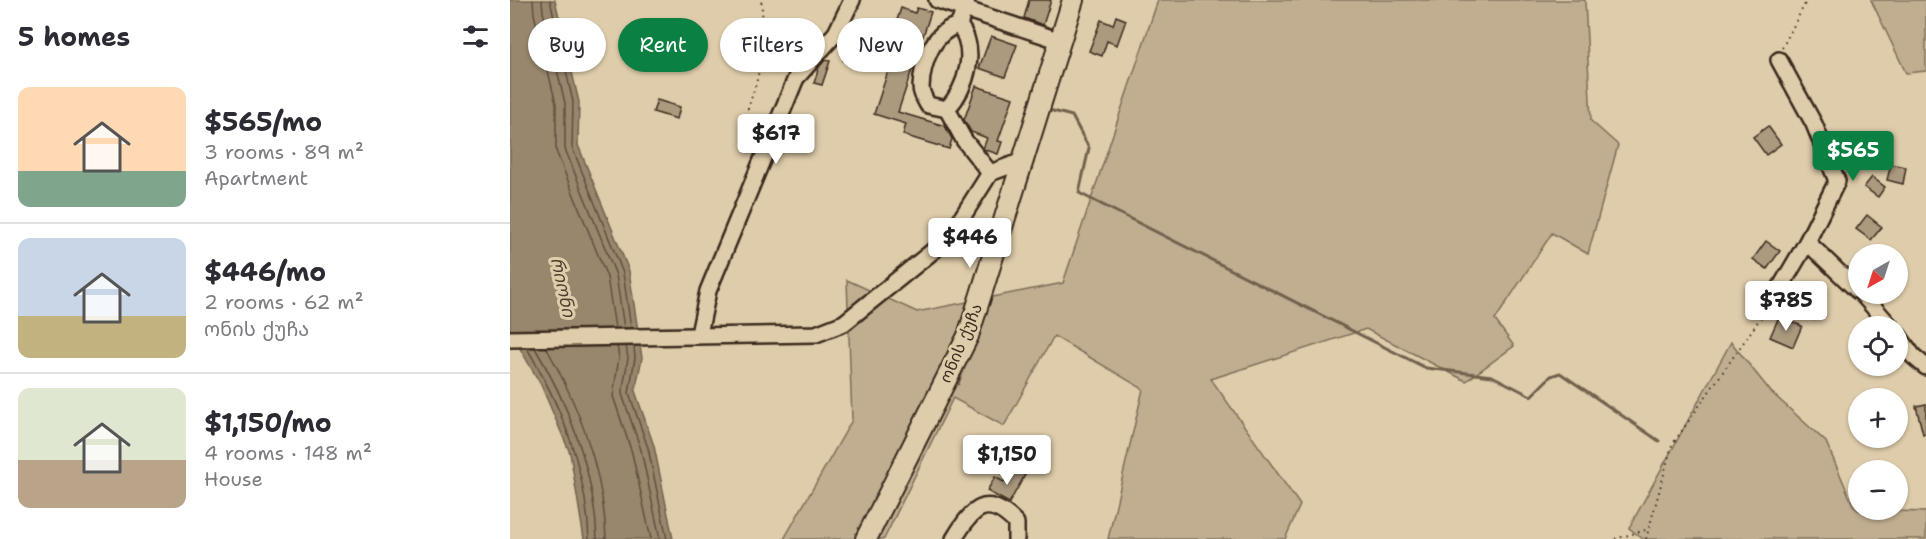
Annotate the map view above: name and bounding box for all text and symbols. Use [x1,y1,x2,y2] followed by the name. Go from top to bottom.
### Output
[528,18,606,72] chip: Buy
[618,18,708,72] chip: Rent
[720,18,825,72] chip: Filters
[837,18,924,72] chip: New
[18,19,130,54] text: 5 homes
[459,20,492,53] icon: filters
[204,104,322,139] text: $565/mo
[66,111,138,183] icon: home
[740,114,812,165] pin: $617
[752,120,800,146] text: $617
[1817,131,1889,182] pin: $565
[1827,137,1879,163] text: $565
[204,139,364,165] text: 3 rooms · 89 m²
[204,165,308,191] text: Apartment
[934,218,1006,269] pin: $446
[942,224,998,250] text: $446
[1848,244,1908,304] north arrow
[1848,244,1908,520] map controls
[204,254,326,289] text: $446/mo
[545,255,581,320] water label: რიონი
[66,262,138,334] icon: home
[1750,281,1822,332] pin: $785
[1759,287,1813,313] text: $785
[204,289,364,315] text: 2 rooms · 62 m²
[935,300,987,386] street label: ონის ქუჩა
[204,316,309,342] text: ონის ქუჩა
[1848,316,1908,376] button: locate
[1848,388,1908,448] button: +
[204,405,332,440] text: $1,150/mo
[66,412,138,484] icon: home
[958,435,1056,486] pin: $1,150
[204,440,372,466] text: 4 rooms · 148 m²
[977,441,1037,467] text: $1,150
[1848,460,1908,520] button: −
[204,466,263,492] text: House

